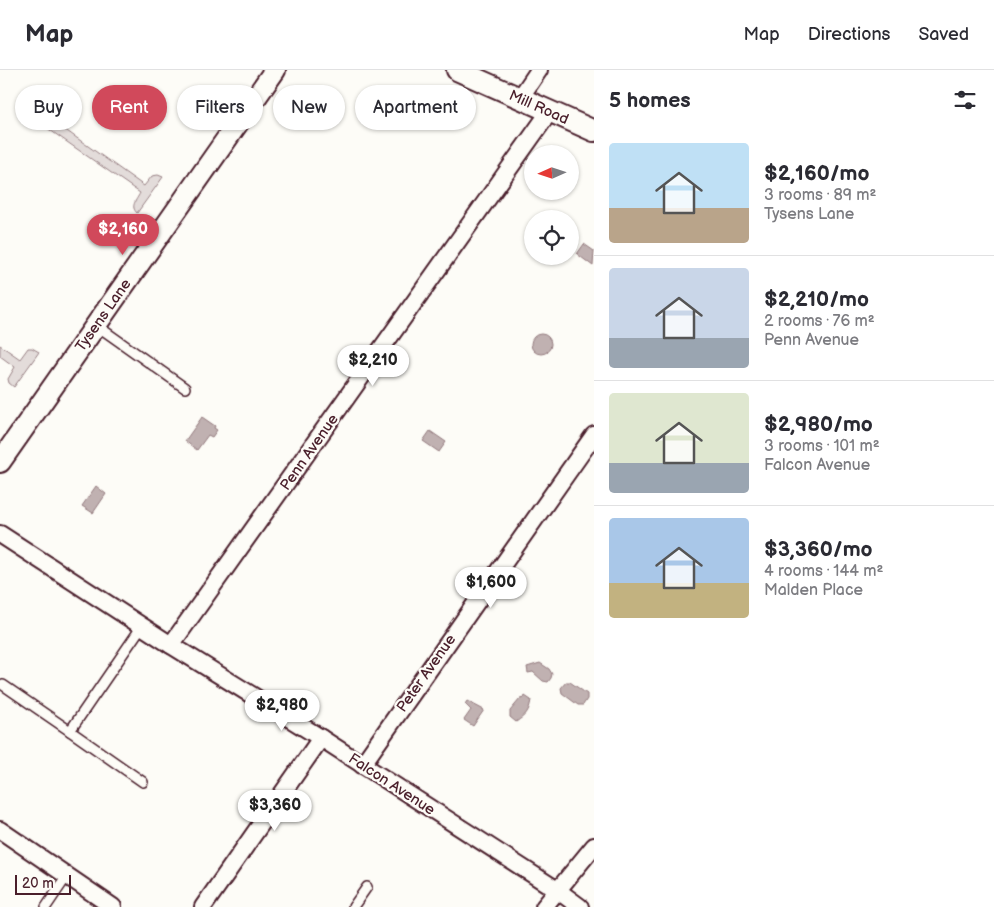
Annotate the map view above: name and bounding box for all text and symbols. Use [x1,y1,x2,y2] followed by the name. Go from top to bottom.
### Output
[25,20,73,49] text: Map
[744,24,780,45] text: Map
[808,24,890,45] text: Directions
[918,24,969,45] text: Saved
[15,85,82,130] chip: Buy
[92,85,167,130] chip: Rent
[177,85,263,130] chip: Filters
[273,85,345,130] chip: New
[355,85,476,130] chip: Apartment
[506,86,572,129] street label: Mill Road
[951,86,979,114] icon: filters
[609,88,691,113] text: 5 homes
[524,145,579,200] north arrow
[524,145,579,265] map controls
[764,161,869,186] text: $2,160/mo
[649,163,709,223] icon: home
[764,186,876,205] text: 3 rooms · 89 m²
[764,205,854,224] text: Tysens Lane
[524,210,579,265] button: locate
[82,214,164,256] pin: $2,160
[98,220,148,239] text: $2,160
[71,275,136,355] street label: Tysens Lane
[764,287,869,312] text: $2,210/mo
[649,288,709,348] icon: home
[764,312,875,331] text: 2 rooms · 76 m²
[764,331,859,350] text: Penn Avenue
[332,344,414,387] pin: $2,210
[348,351,398,370] text: $2,210
[276,410,343,494] street label: Penn Avenue
[764,412,873,437] text: $2,980/mo
[649,413,709,473] icon: home
[764,437,880,456] text: 3 rooms · 101 m²
[764,456,870,475] text: Falcon Avenue
[764,537,873,562] text: $3,360/mo
[649,538,709,598] icon: home
[764,562,883,581] text: 4 rooms · 144 m²
[450,566,532,609] pin: $1,600
[466,573,516,592] text: $1,600
[764,581,863,600] text: Malden Place
[393,631,460,716] street label: Peter Avenue
[241,690,323,732] pin: $2,980
[256,696,308,715] text: $2,980
[345,749,439,820] street label: Falcon Avenue
[234,790,316,832] pin: $3,360
[249,796,301,815] text: $3,360
[15,872,71,895] scale bar
[22,875,54,892] text: 20 m

